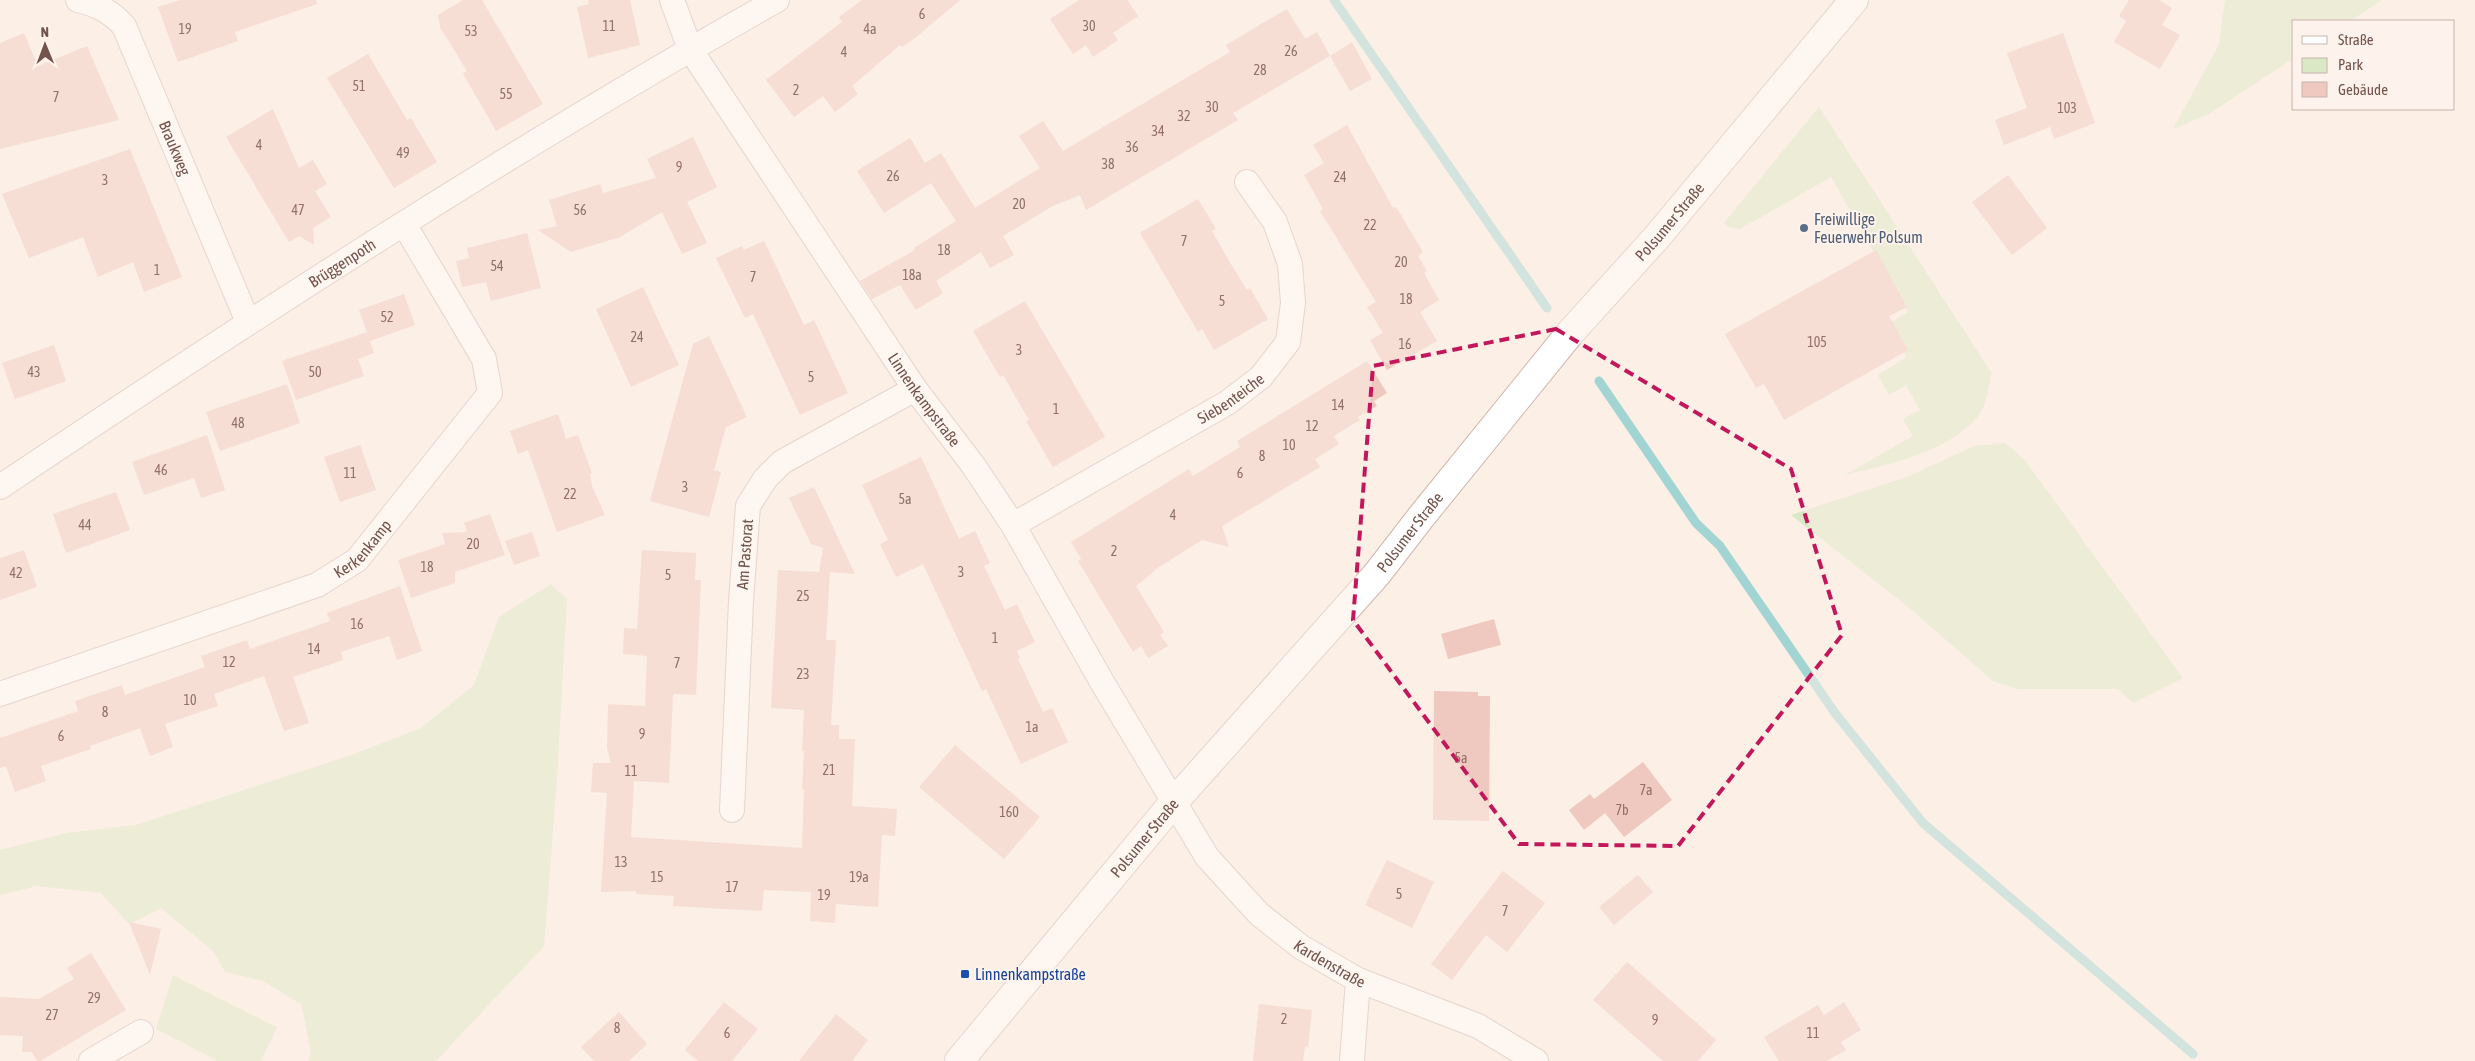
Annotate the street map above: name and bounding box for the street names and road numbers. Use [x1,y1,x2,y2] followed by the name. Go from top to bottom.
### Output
[156,118,195,179] street label: Braukweg
[1631,179,1707,264] street label: Polsumer Straße
[305,235,379,291] street label: Brüggenpoth
[885,350,964,450] street label: Linnenkampstraße
[1194,369,1267,427] street label: Siebenteiche
[1373,488,1447,576] street label: Polsumer Straße
[330,516,395,581] street label: Kerkenkamp
[733,518,756,590] street label: Am Pastorat
[1106,795,1182,881] street label: Polsumer Straße
[1290,936,1368,991] street label: Kardenstraße

